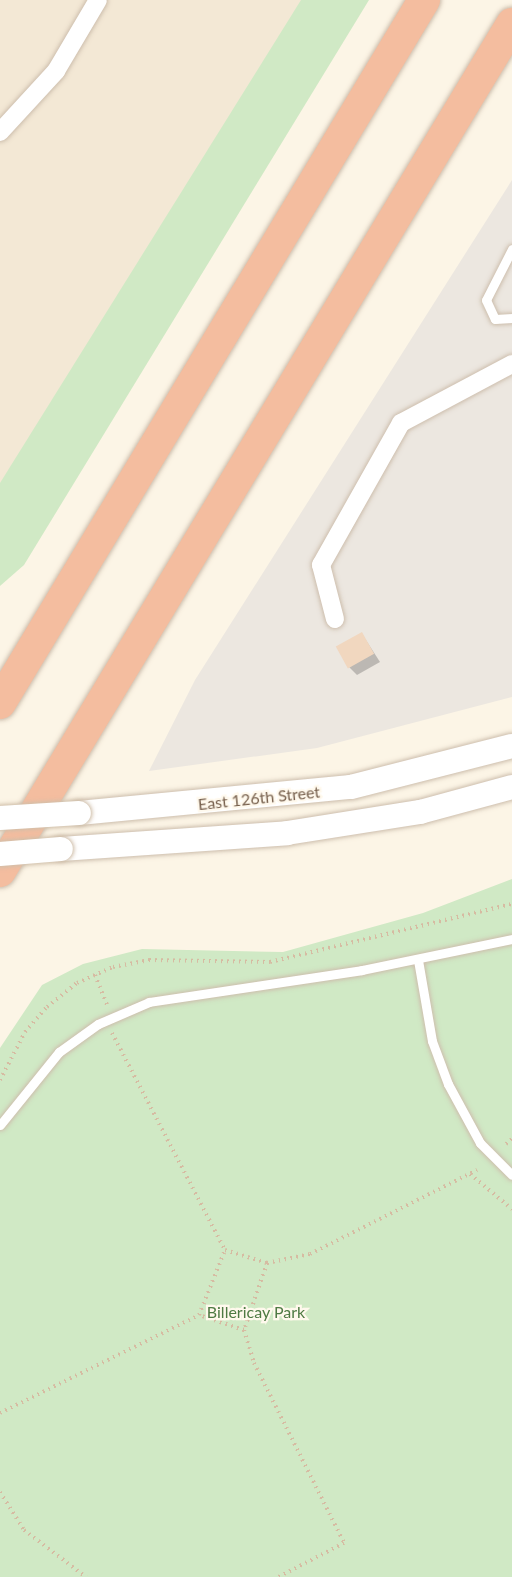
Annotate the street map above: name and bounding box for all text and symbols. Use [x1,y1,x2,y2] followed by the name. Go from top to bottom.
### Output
[197,782,321,814] street label: East 126th Street
[207,1302,305,1322] park label: Billericay Park

